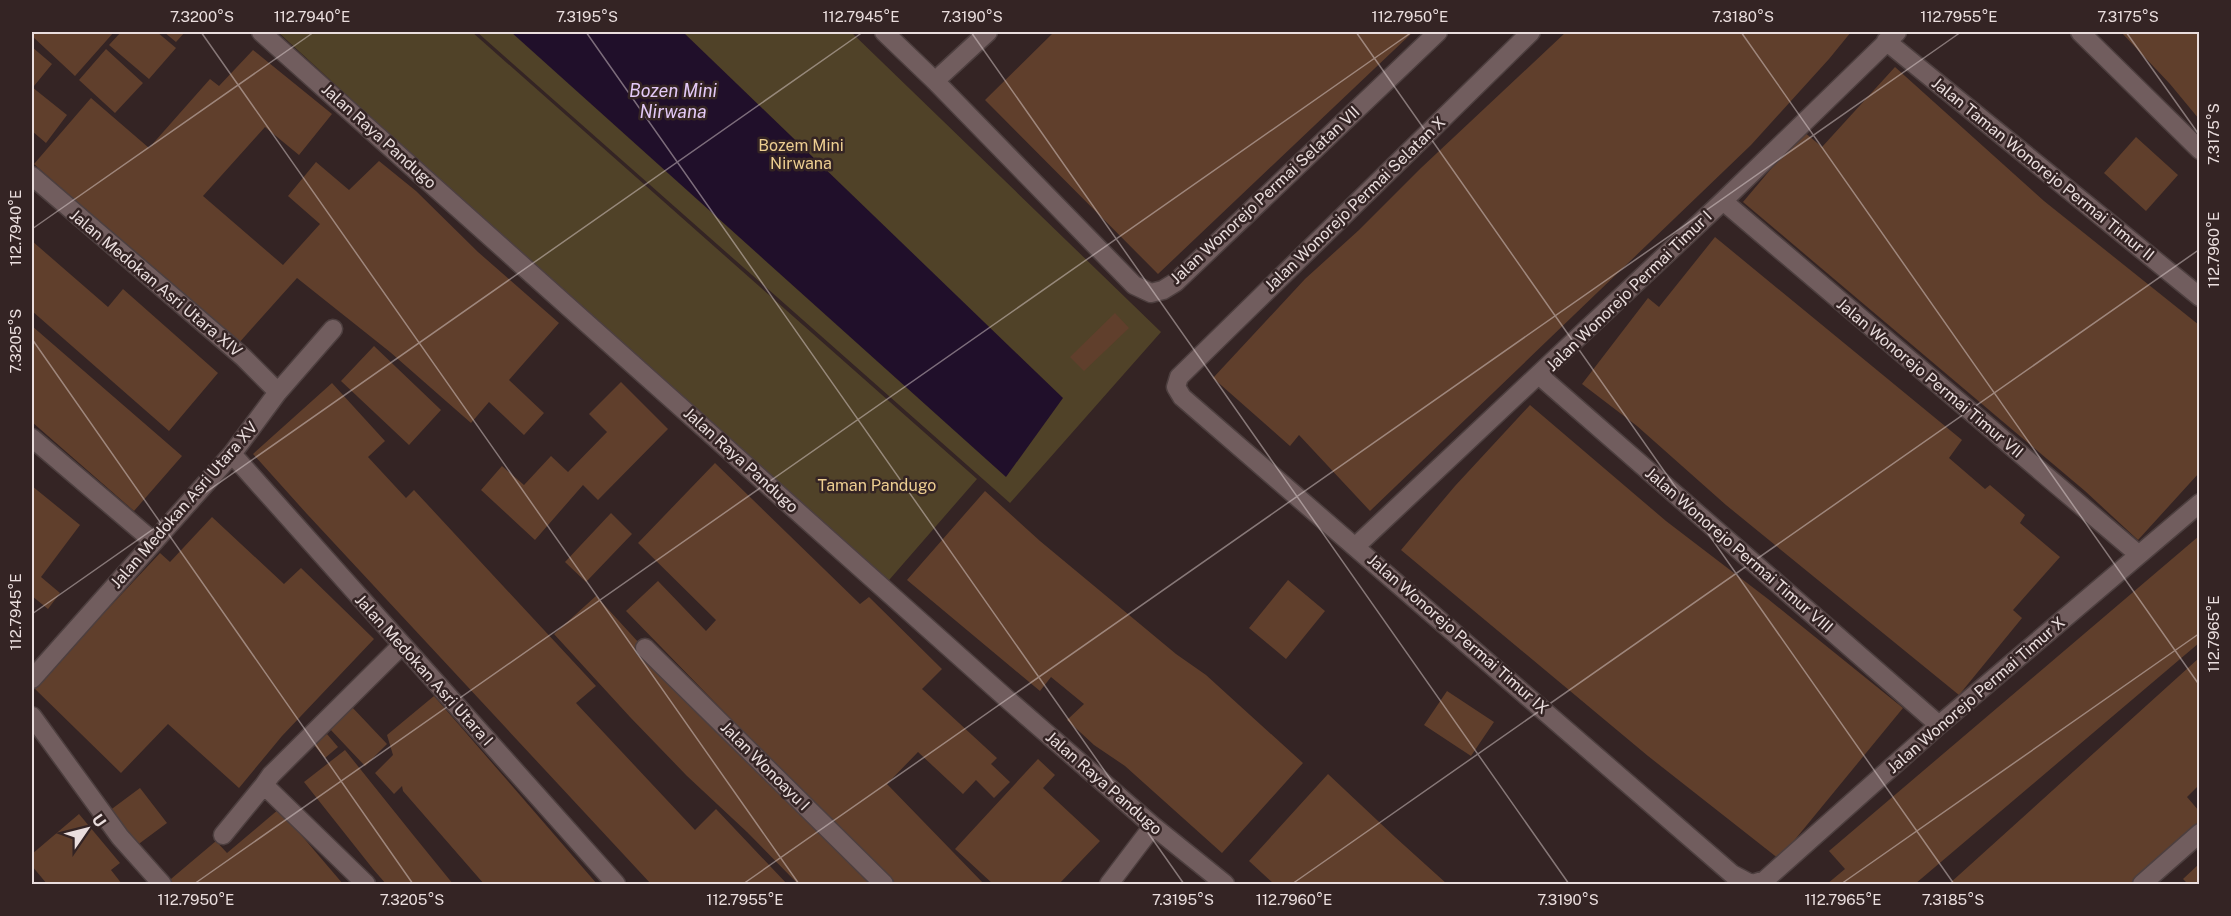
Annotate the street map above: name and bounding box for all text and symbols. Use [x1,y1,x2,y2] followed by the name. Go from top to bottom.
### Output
[170,8,234,25] text: 7.3200°S
[274,8,350,25] text: 112.7940°E
[556,8,618,25] text: 7.3195°S
[823,8,899,25] text: 112.7945°E
[941,8,1003,25] text: 7.3190°S
[1372,8,1448,25] text: 112.7950°E
[1712,8,1774,25] text: 7.3180°S
[1920,8,1998,25] text: 112.7955°E
[2097,8,2159,25] text: 7.3175°S
[1928,73,2158,265] street label: Jalan Taman Wonorejo Permai Timur II
[318,79,440,193] street label: Jalan Raya Pandugo
[629,80,718,122] water label: Bozen Mini Nirwana
[1166,102,1364,288] street label: Jalan Wonorejo Permai Selatan VII
[2205,103,2222,165] text: 7.3175°S
[1261,113,1449,295] street label: Jalan Wonorejo Permai Selatan X
[758,136,844,173] park label: Bozem Mini Nirwana
[7,190,24,266] text: 112.7940°E
[66,205,246,361] street label: Jalan Medokan Asri Utara XIV
[1542,207,1716,375] street label: Jalan Wonorejo Permai Timur I
[2205,212,2222,288] text: 112.7960°E
[1833,294,2027,462] street label: Jalan Wonorejo Permai Timur VII
[7,309,24,373] text: 7.3205°S
[680,403,802,517] street label: Jalan Raya Pandugo
[106,418,262,592] street label: Jalan Medokan Asri Utara XV
[1641,463,1837,637] street label: Jalan Wonorejo Permai Timur VIII
[818,476,936,495] park label: Taman Pandugo
[1364,550,1552,718] street label: Jalan Wonorejo Permai Timur IX
[7,574,24,650] text: 112.7945°E
[351,590,497,750] street label: Jalan Medokan Asri Utara I
[2205,596,2222,672] text: 112.7965°E
[1883,613,2069,777] street label: Jalan Wonorejo Permai Timur X
[717,718,813,814] street label: Jalan Wonoayu I
[1042,727,1166,839] street label: Jalan Raya Pandugo
[57,799,117,859] north arrow
[88,810,110,831] text: U
[158,891,234,908] text: 112.7950°E
[380,891,444,908] text: 7.3205°S
[706,891,784,908] text: 112.7955°E
[1152,891,1214,908] text: 7.3195°S
[1256,891,1332,908] text: 112.7960°E
[1537,891,1599,908] text: 7.3190°S
[1805,891,1881,908] text: 112.7965°E
[1922,891,1984,908] text: 7.3185°S

